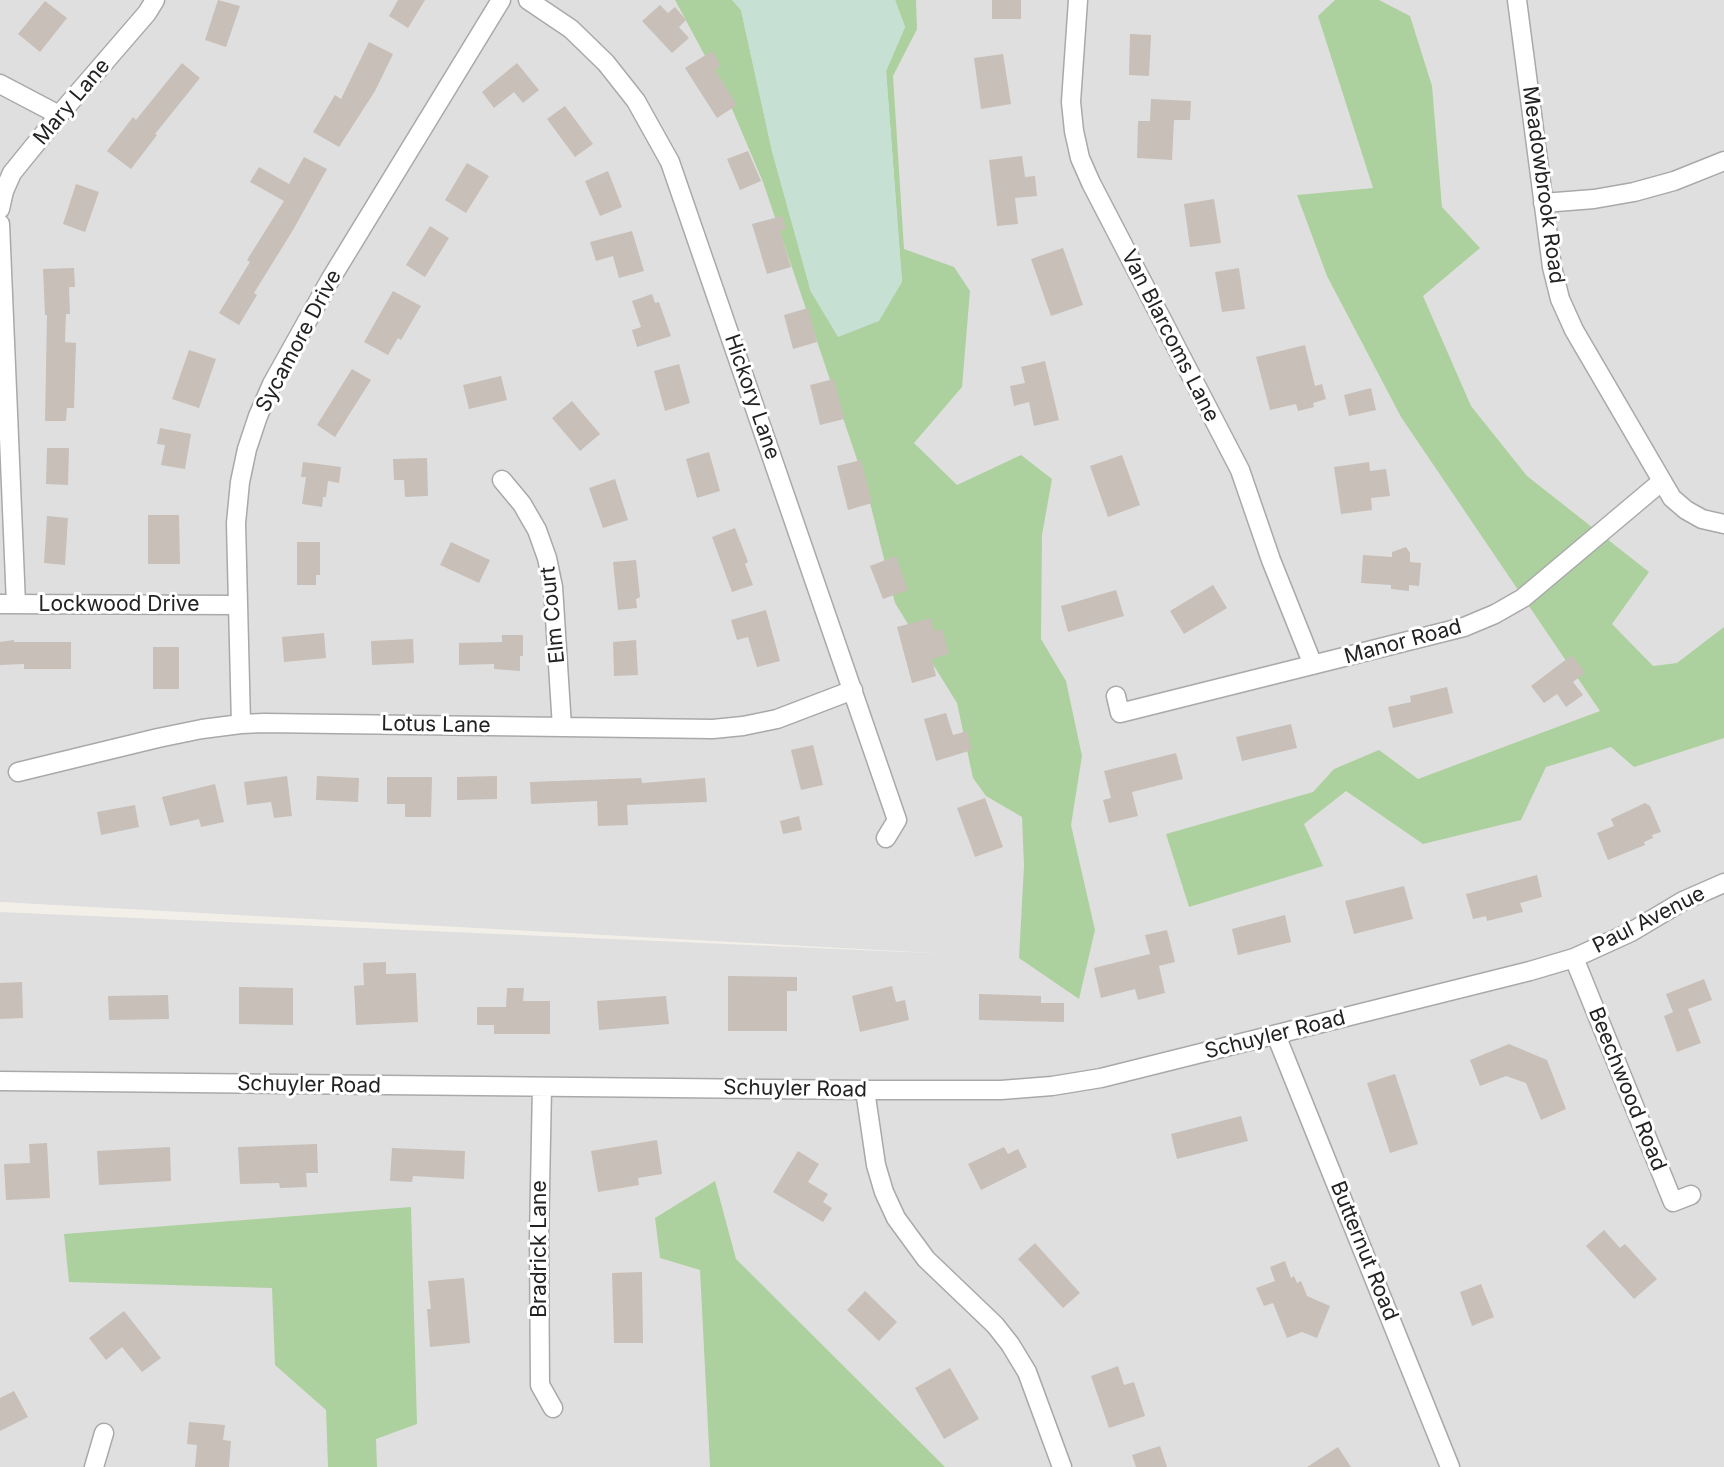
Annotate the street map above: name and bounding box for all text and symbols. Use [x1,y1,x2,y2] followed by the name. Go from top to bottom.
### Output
[29,54,115,150] street label: Mary Lane
[1517,85,1569,285] street label: Meadowbrook Road
[1116,246,1224,426] street label: Van Blarcoms Lane
[251,265,347,417] street label: Sycamore Drive
[719,331,785,463] street label: Hickory Lane
[535,565,571,665] street label: Elm Court
[39,592,199,618] street label: Lockwood Drive
[1342,614,1464,670] street label: Manor Road
[381,711,491,739] street label: Lotus Lane
[1589,881,1709,959] street label: Paul Avenue
[1583,1004,1671,1174] street label: Beechwood Road
[1202,1005,1348,1065] street label: Schuyler Road
[237,1071,381,1099] street label: Schuyler Road
[723,1075,867,1103] street label: Schuyler Road
[1325,1178,1403,1324] street label: Butternut Road
[527,1180,553,1318] street label: Bradrick Lane

